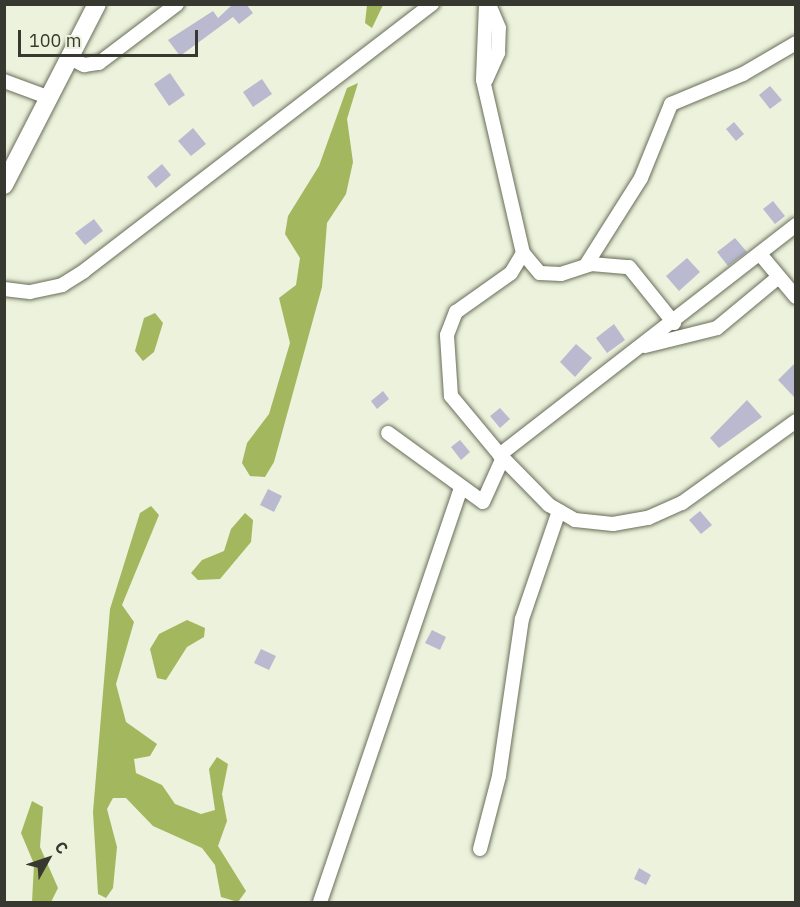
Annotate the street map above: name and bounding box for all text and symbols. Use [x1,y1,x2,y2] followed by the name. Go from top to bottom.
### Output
[21,18,201,56] scale bar
[29,29,81,52] text: 100 m
[18,829,78,889] north arrow
[51,837,73,858] text: С

